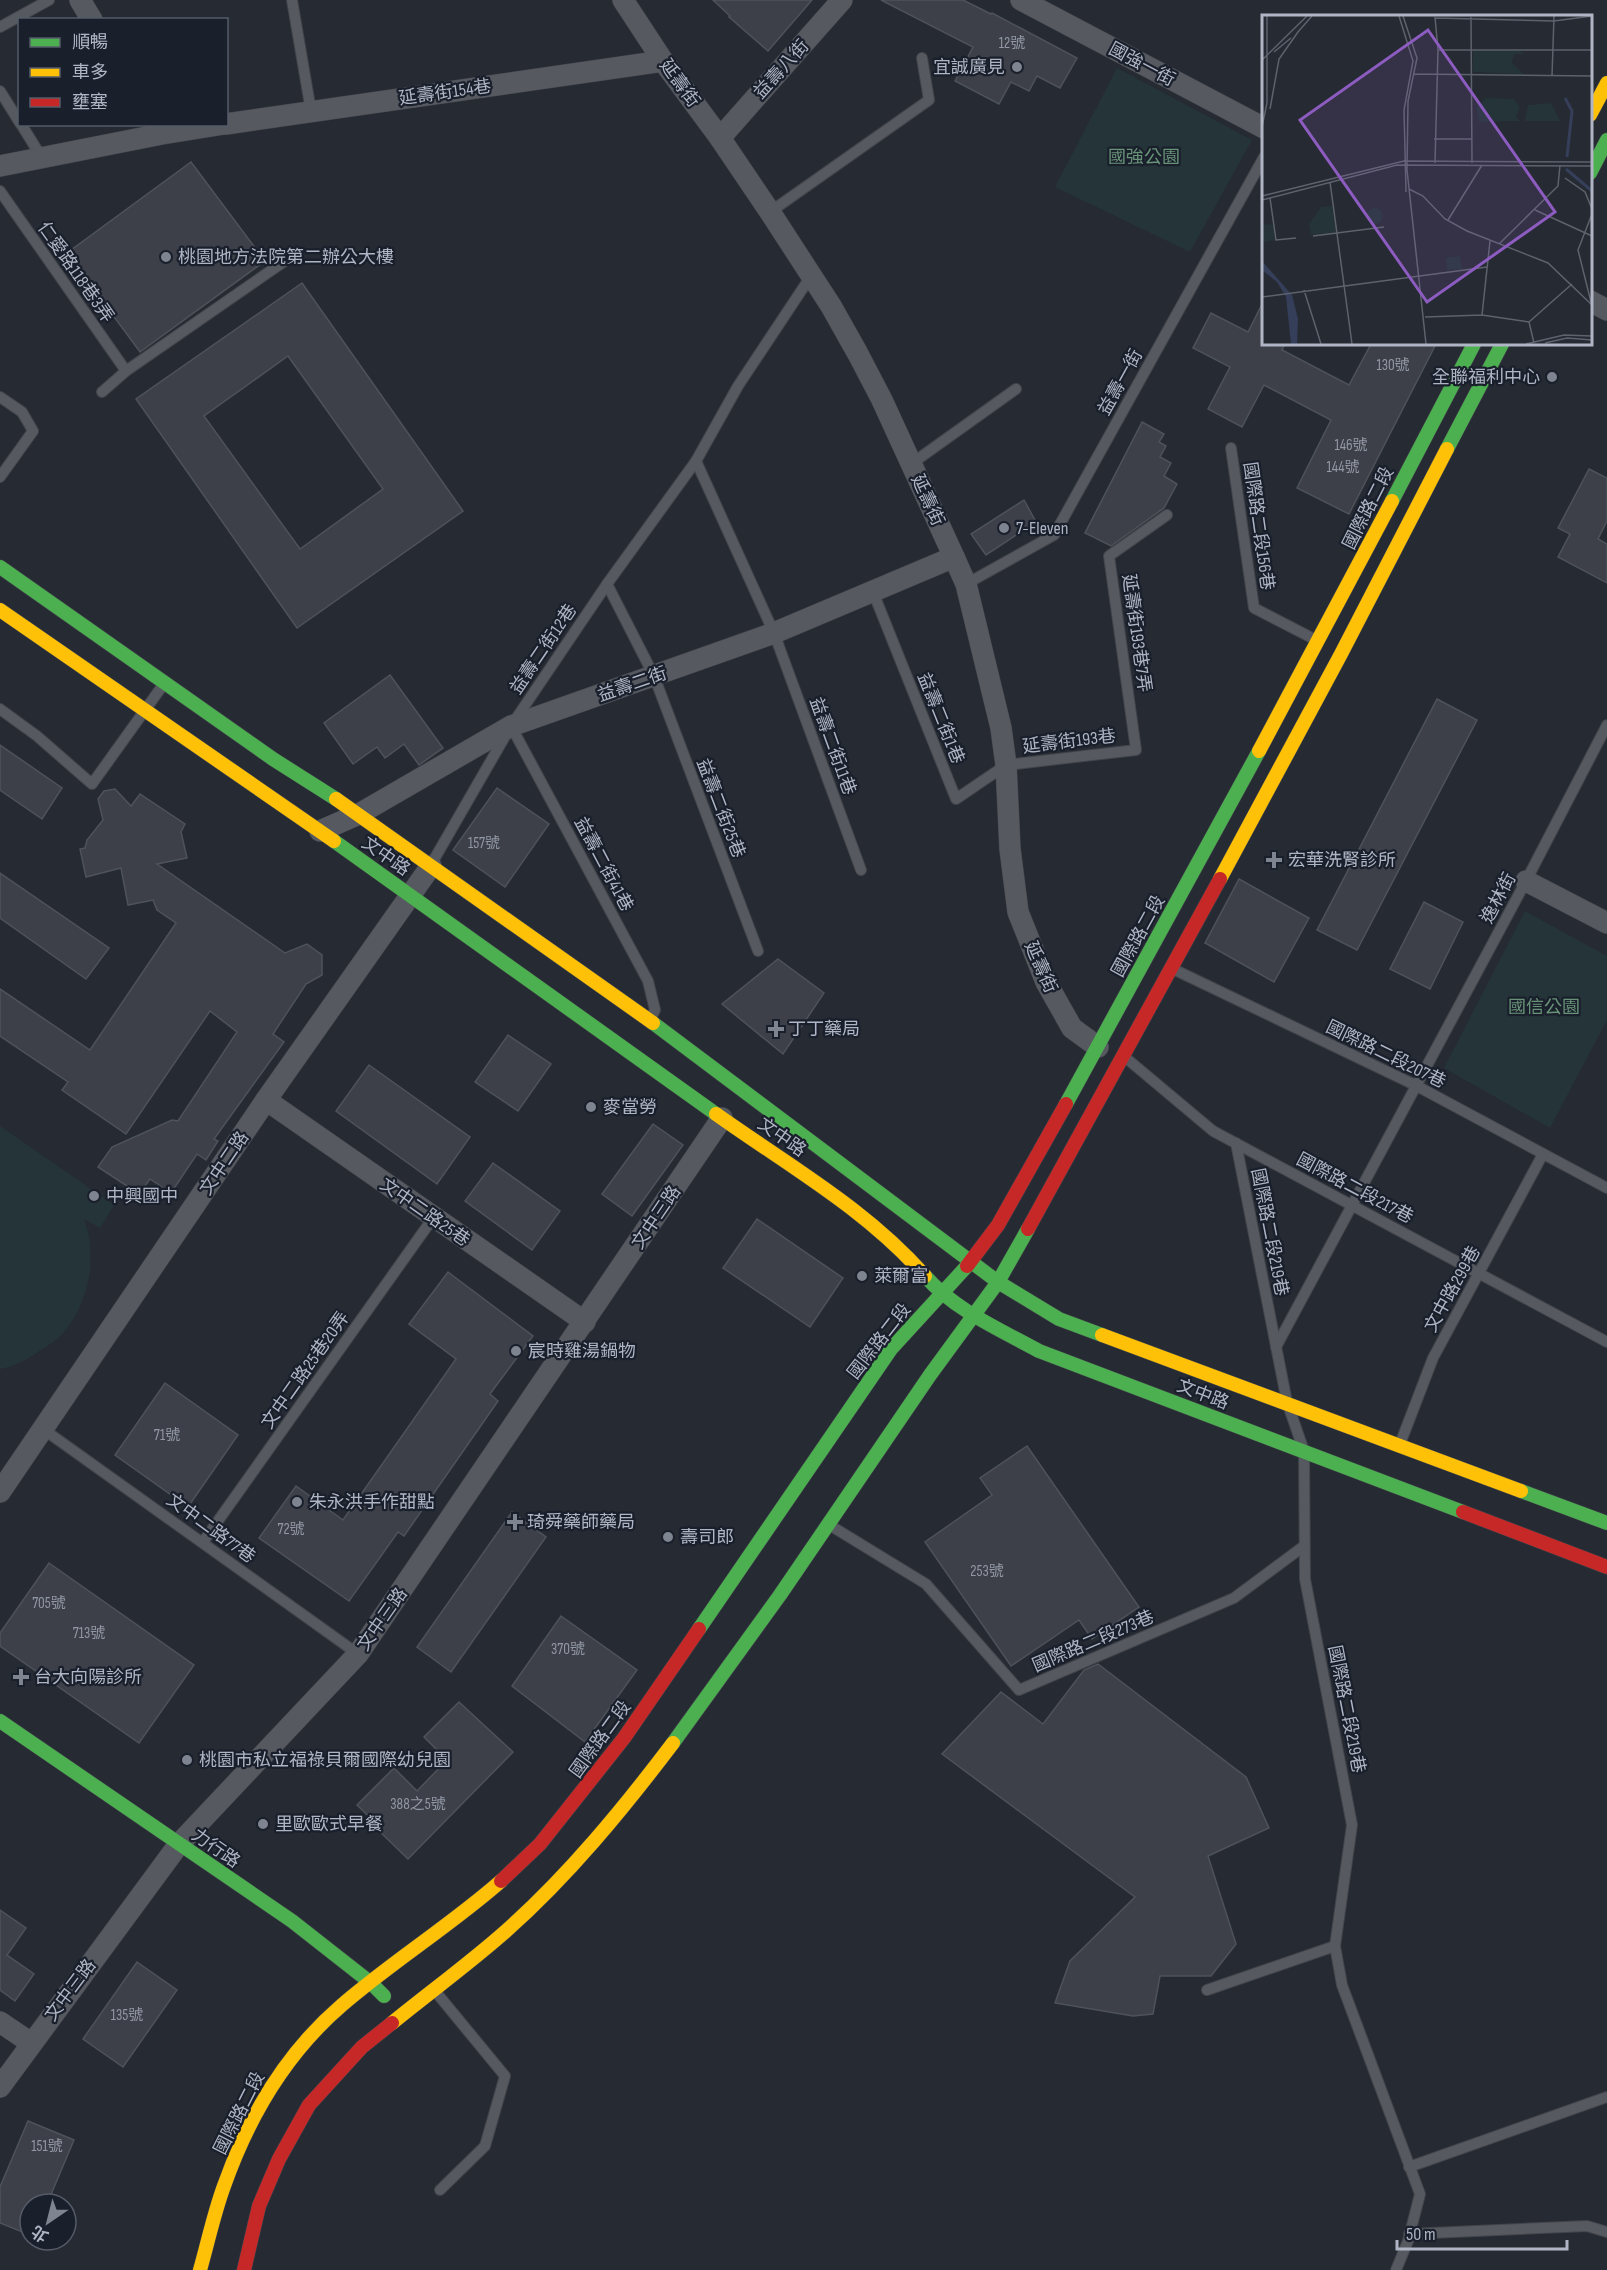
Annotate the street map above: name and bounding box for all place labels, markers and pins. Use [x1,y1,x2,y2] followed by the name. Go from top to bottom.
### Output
[933,57,1005,78] place label: 宜誠廣見
[1010,60,1024,74] marker: 宜誠廣見
[178,247,394,268] place label: 桃園地方法院第二辦公大樓
[159,250,173,264] marker: 桃園地方法院第二辦公大樓
[1432,367,1540,388] place label: 全聯福利中心
[1545,370,1559,384] marker: 全聯福利中心
[1016,518,1069,539] place label: 7-Eleven
[997,521,1011,535] marker: 7-Eleven
[1288,850,1396,871] place label: 宏華洗腎診所
[1265,851,1283,869] marker: 宏華洗腎診所
[788,1019,860,1040] place label: 丁丁藥局
[769,1022,783,1036] marker: 丁丁藥局
[603,1097,657,1118] place label: 麥當勞
[584,1100,598,1114] marker: 麥當勞
[106,1186,178,1207] place label: 中興國中
[87,1189,101,1203] marker: 中興國中
[874,1266,928,1287] place label: 萊爾富
[855,1269,869,1283] marker: 萊爾富
[528,1341,636,1362] place label: 宸時雞湯鍋物
[509,1344,523,1358] marker: 宸時雞湯鍋物
[309,1492,435,1513] place label: 朱永洪手作甜點
[290,1495,304,1509] marker: 朱永洪手作甜點
[527,1512,635,1533] place label: 琦舜藥師藥局
[508,1515,522,1529] marker: 琦舜藥師藥局
[680,1527,734,1548] place label: 壽司郎
[661,1530,675,1544] marker: 壽司郎
[34,1667,142,1688] place label: 台大向陽診所
[12,1668,30,1686] marker: 台大向陽診所
[199,1750,451,1771] place label: 桃園市私立福祿貝爾國際幼兒園
[180,1753,194,1767] marker: 桃園市私立福祿貝爾國際幼兒園
[275,1814,383,1835] place label: 里歐歐式早餐
[256,1817,270,1831] marker: 里歐歐式早餐

